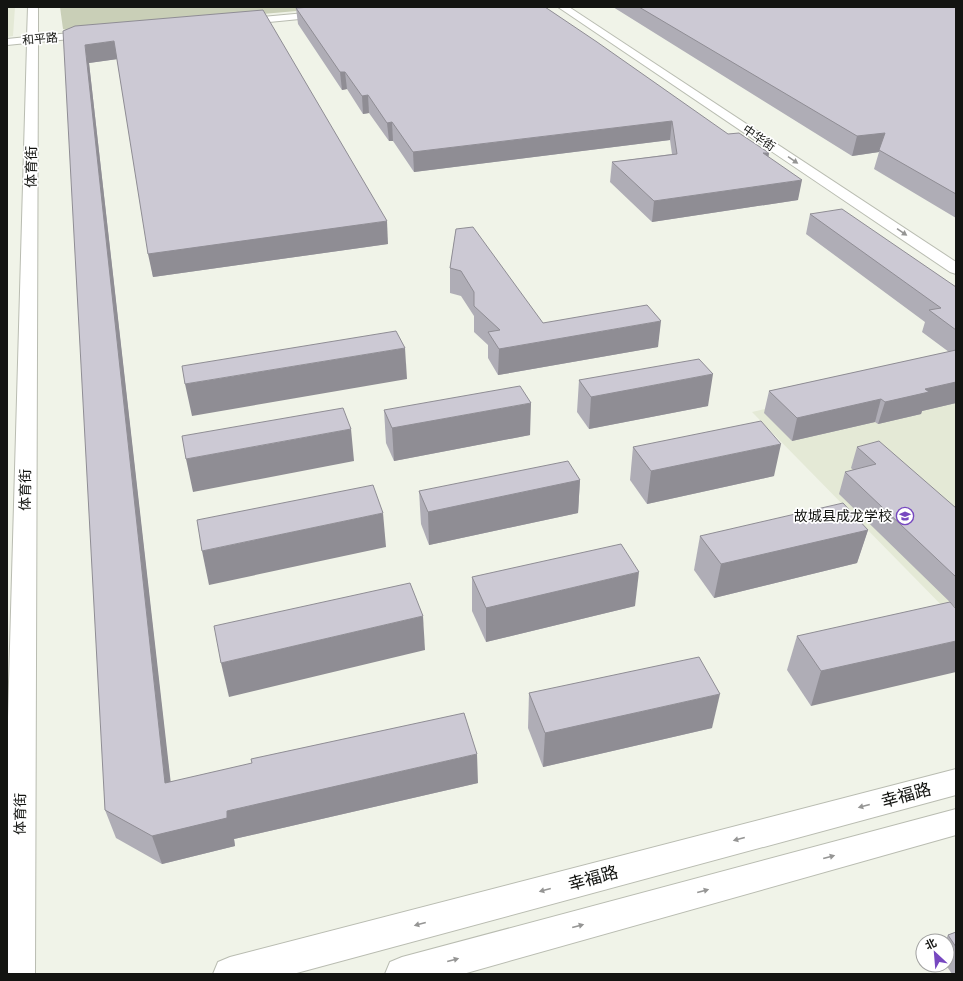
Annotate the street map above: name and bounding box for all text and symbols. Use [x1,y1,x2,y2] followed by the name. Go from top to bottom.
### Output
[21,30,58,47] street label: 和平路
[741,122,778,153] street label: 中华街
[24,146,39,188] street label: 体育街
[788,157,799,164] one-way arrow
[896,229,907,236] one-way arrow
[18,469,33,511] street label: 体育街
[895,506,915,526] school or university icon: 故城县成龙学校
[794,508,892,524] place label: 故城县成龙学校
[879,780,933,810] street label: 幸福路
[13,793,28,835] street label: 体育街
[858,803,870,809] one-way arrow
[732,836,744,842] one-way arrow
[823,854,835,860] one-way arrow
[566,863,620,893] street label: 幸福路
[539,888,551,894] one-way arrow
[698,888,710,894] one-way arrow
[413,921,425,927] one-way arrow
[572,922,584,928] one-way arrow
[915,933,955,973] north arrow
[923,937,938,952] text: 北
[447,957,459,963] one-way arrow

